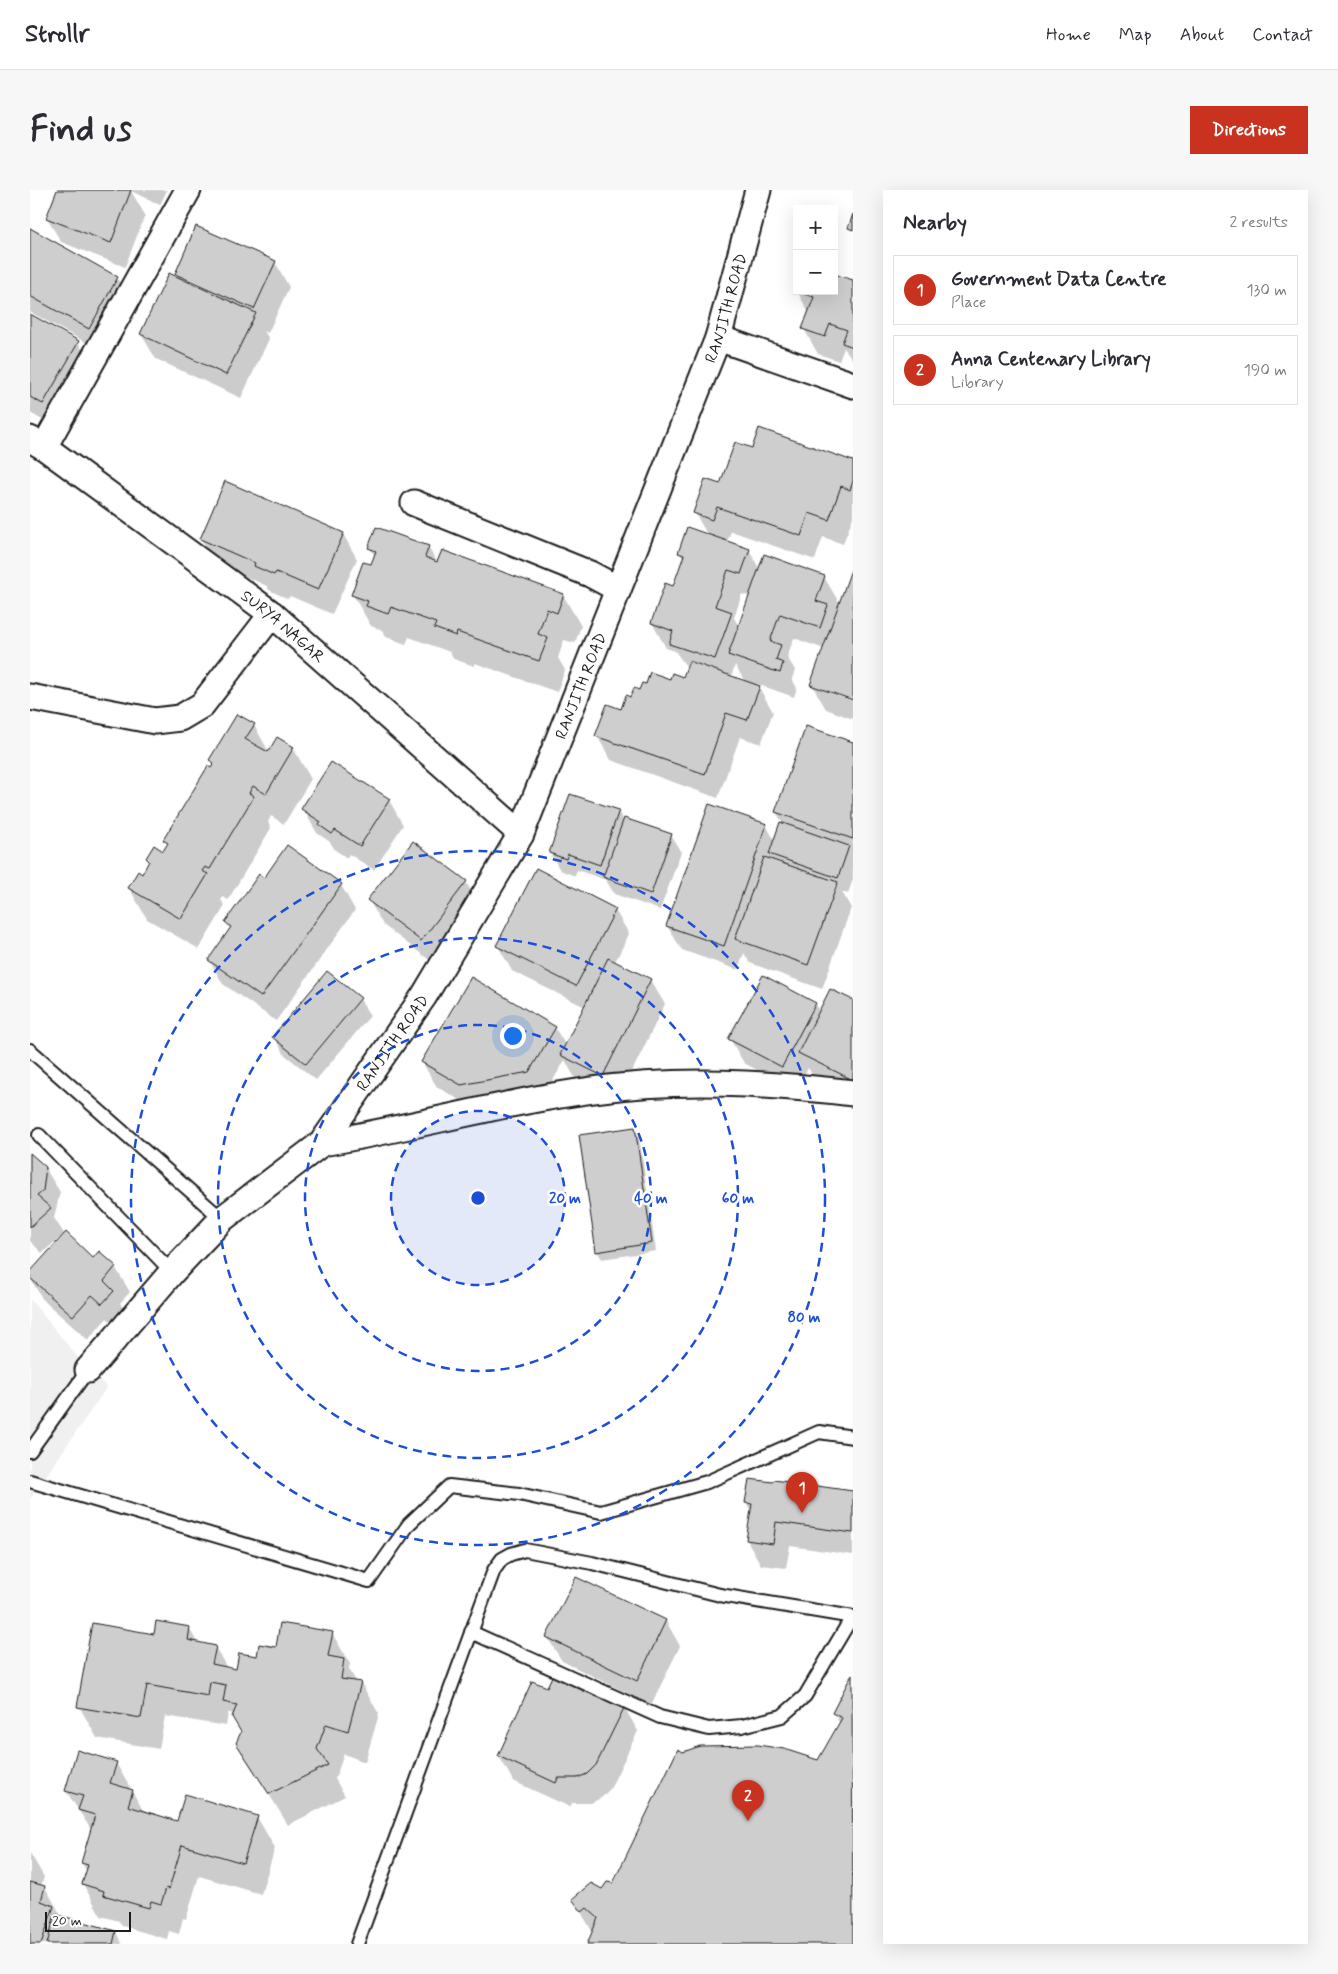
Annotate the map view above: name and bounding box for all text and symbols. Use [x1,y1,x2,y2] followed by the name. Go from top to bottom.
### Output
[25,19,89,50] text: Strollr
[1046,23,1091,47] text: Home
[1119,23,1152,47] text: Map
[1180,23,1224,47] text: About
[1252,23,1313,47] text: Contact
[1190,106,1308,154] button: Directions
[30,107,132,153] text: Find us
[793,205,838,295] map controls
[793,205,838,250] button: +
[903,209,967,237] text: Nearby
[1230,212,1288,233] text: 2 results
[793,250,838,295] button: −
[700,251,752,366] street label: RANJITH ROAD
[951,267,1166,292] text: Government Data Centre
[916,280,924,301] text: 1
[1246,280,1287,301] text: 130 m
[951,292,986,313] text: Place
[951,347,1151,372] text: Anna Centenary Library
[916,360,924,381] text: 2
[1244,360,1287,381] text: 190 m
[951,372,1004,393] text: Library
[236,586,329,668] street label: SURYA NAGAR
[551,630,612,742] street label: RANJITH ROAD
[352,991,434,1096] street label: RANJITH ROAD
[500,1023,526,1049] your location
[469,1189,487,1207] centre of rings
[549,1189,581,1209] text: 20 m
[634,1189,668,1209] text: 40 m
[722,1189,754,1209] text: 60 m
[787,1308,821,1328] text: 80 m
[786,1472,818,1513] pin: 1
[732,1780,764,1821] pin: 2
[45,1909,131,1932] scale bar
[52,1912,82,1930] text: 20 m

